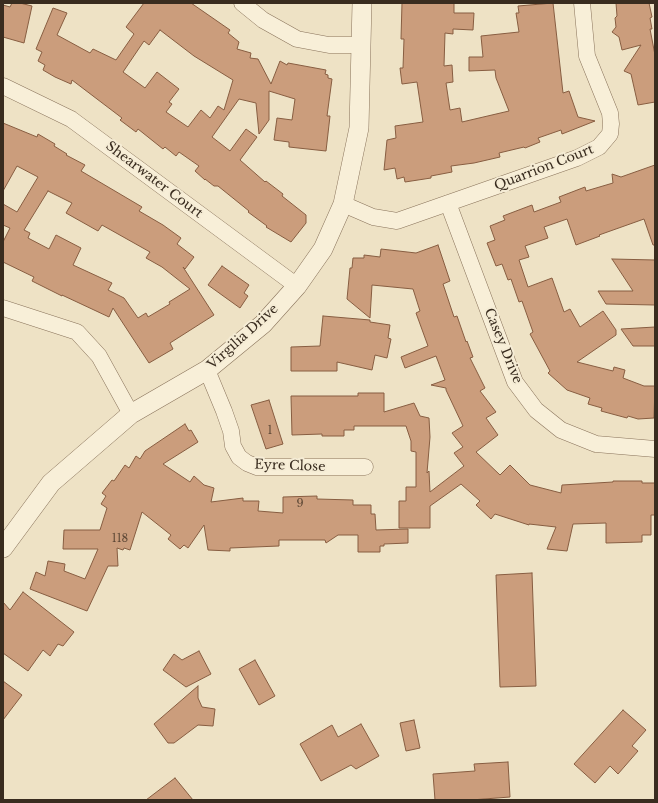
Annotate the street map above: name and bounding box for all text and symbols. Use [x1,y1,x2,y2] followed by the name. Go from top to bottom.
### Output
[102,138,206,222] street label: Shearwater Court
[492,142,596,194] street label: Quarrion Court
[204,301,282,373] street label: Virgilia Drive
[481,306,525,386] street label: Casey Drive
[268,424,272,438] house number: 1
[254,457,326,475] street label: Eyre Close
[296,497,304,511] house number: 9
[112,532,128,546] house number: 118

